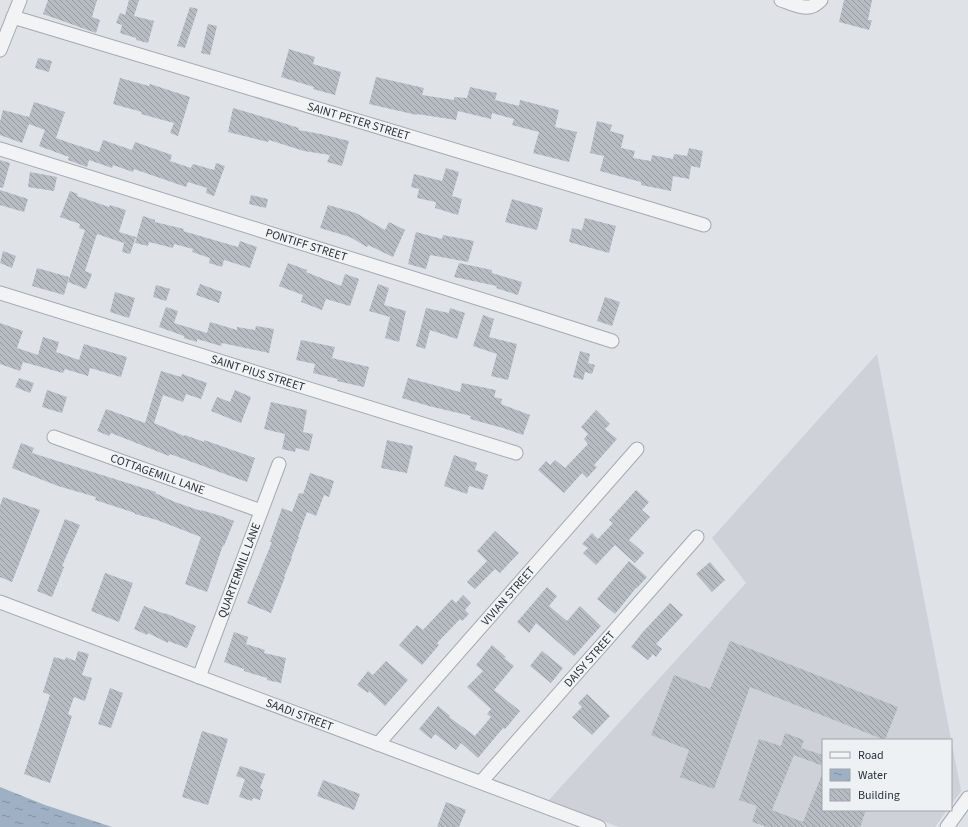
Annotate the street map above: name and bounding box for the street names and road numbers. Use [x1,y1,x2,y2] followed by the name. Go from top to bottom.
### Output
[305,98,413,145] street label: SAINT PETER STREET
[263,224,350,266] street label: PONTIFF STREET
[209,350,308,396] street label: SAINT PIUS STREET
[108,449,207,499] street label: COTTAGEMILL LANE
[213,520,265,620] street label: QUARTERMILL LANE
[477,562,539,629] street label: VIVIAN STREET
[560,627,619,691] street label: DAISY STREET
[263,694,336,735] street label: SAADI STREET

